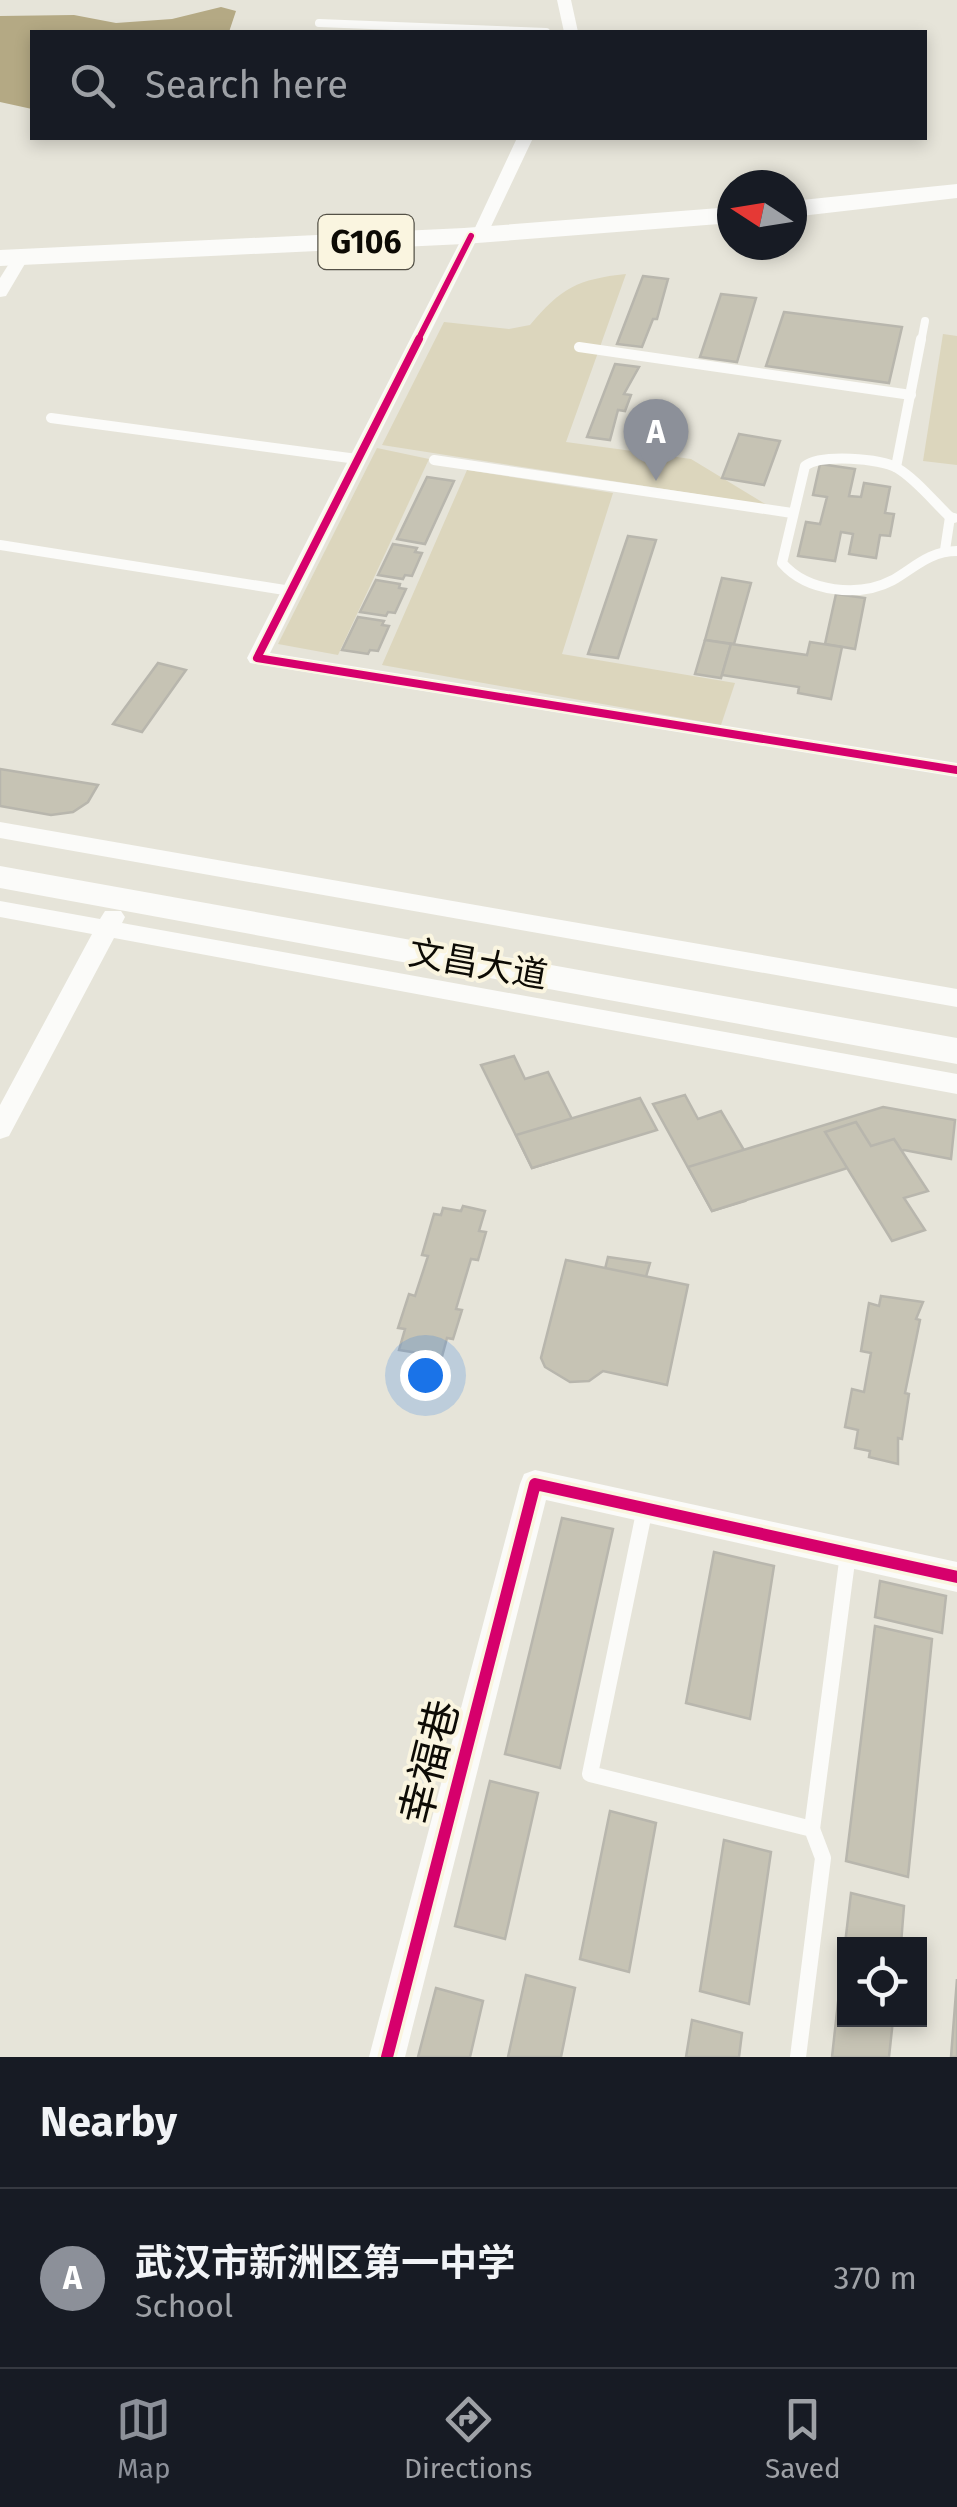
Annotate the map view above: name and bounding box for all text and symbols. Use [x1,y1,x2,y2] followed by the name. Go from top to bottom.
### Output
[30,30,927,140] search box
[65,58,120,113] icon: search
[145,62,348,108] text: Search here
[717,170,807,260] north arrow
[318,215,414,269] road number: G106
[624,398,688,481] pin: A
[405,931,551,997] street label: 文昌大道
[400,1350,451,1401] your location
[390,1695,469,1829] street label: 幸福巷
[837,1937,927,2027] map controls
[837,1937,927,2027] button: locate
[40,2097,177,2147] text: Nearby
[135,2240,515,2286] text: 武汉市新洲区第一中学
[63,2259,82,2297] text: A
[834,2259,917,2297] text: 370 m
[135,2287,233,2325] text: School
[116,2392,171,2485] tab: Map
[404,2392,532,2485] tab: Directions
[765,2392,841,2485] tab: Saved

